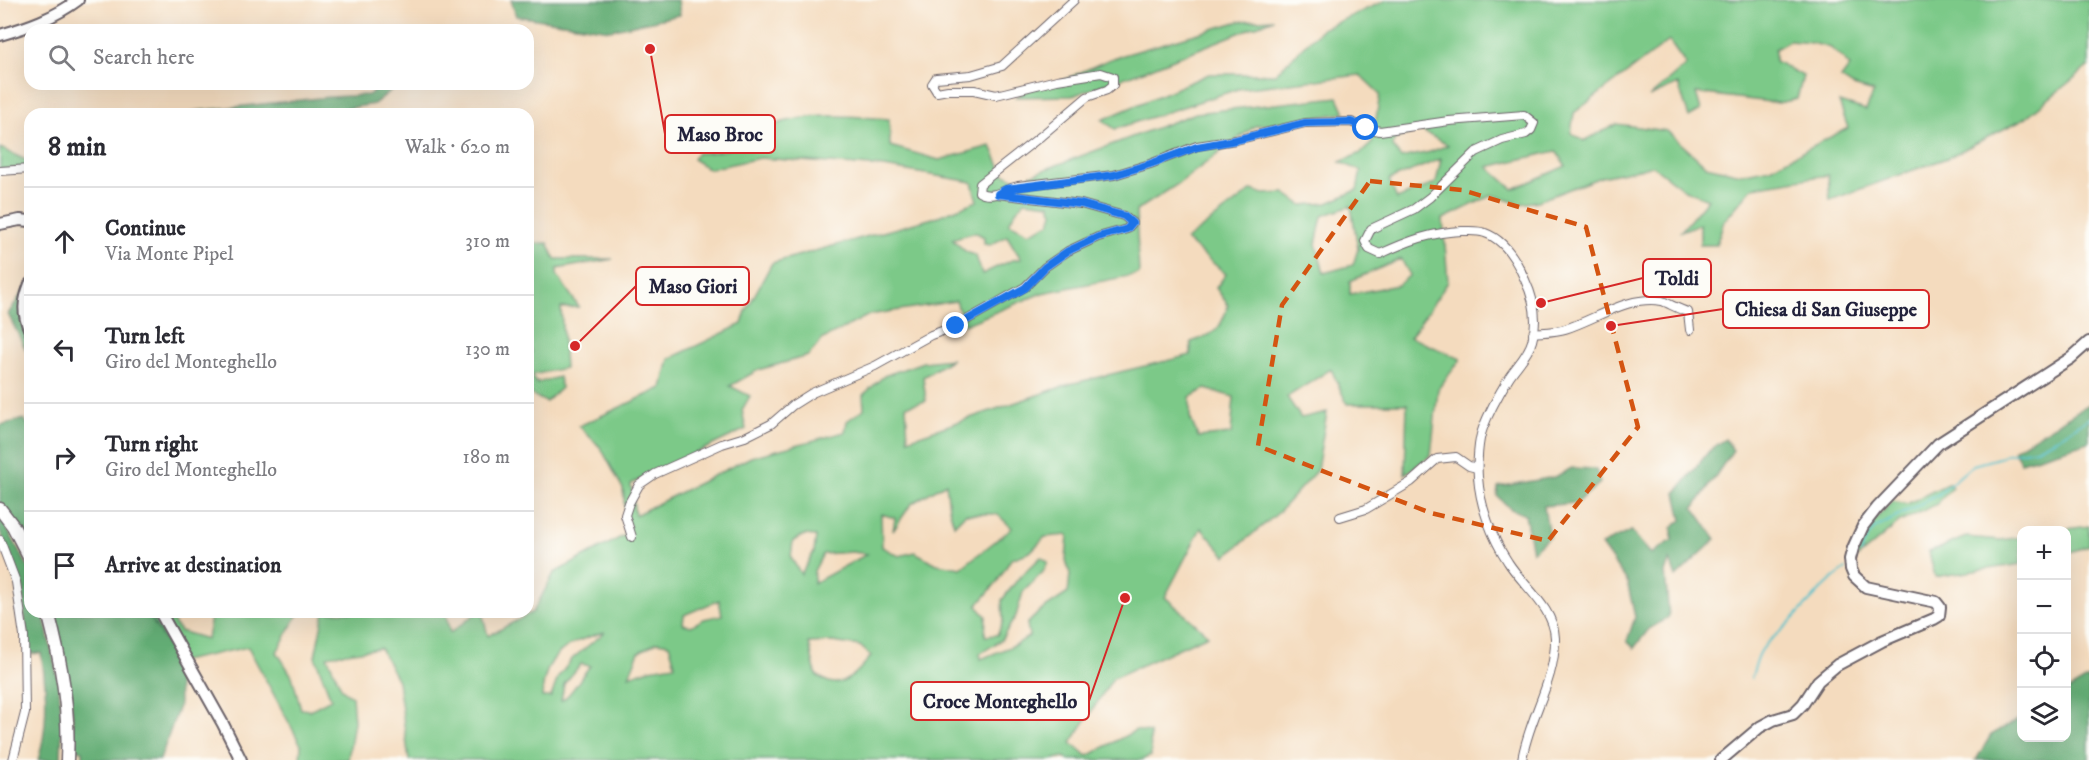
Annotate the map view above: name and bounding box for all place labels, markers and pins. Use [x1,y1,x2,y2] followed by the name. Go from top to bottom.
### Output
[665,115,775,153] callout: Maso Broc
[1643,259,1711,297] callout: Toldi
[636,267,749,305] callout: Maso Giori
[1723,290,1929,328] callout: Chiesa di San Giuseppe
[911,682,1089,720] callout: Croce Monteghello

